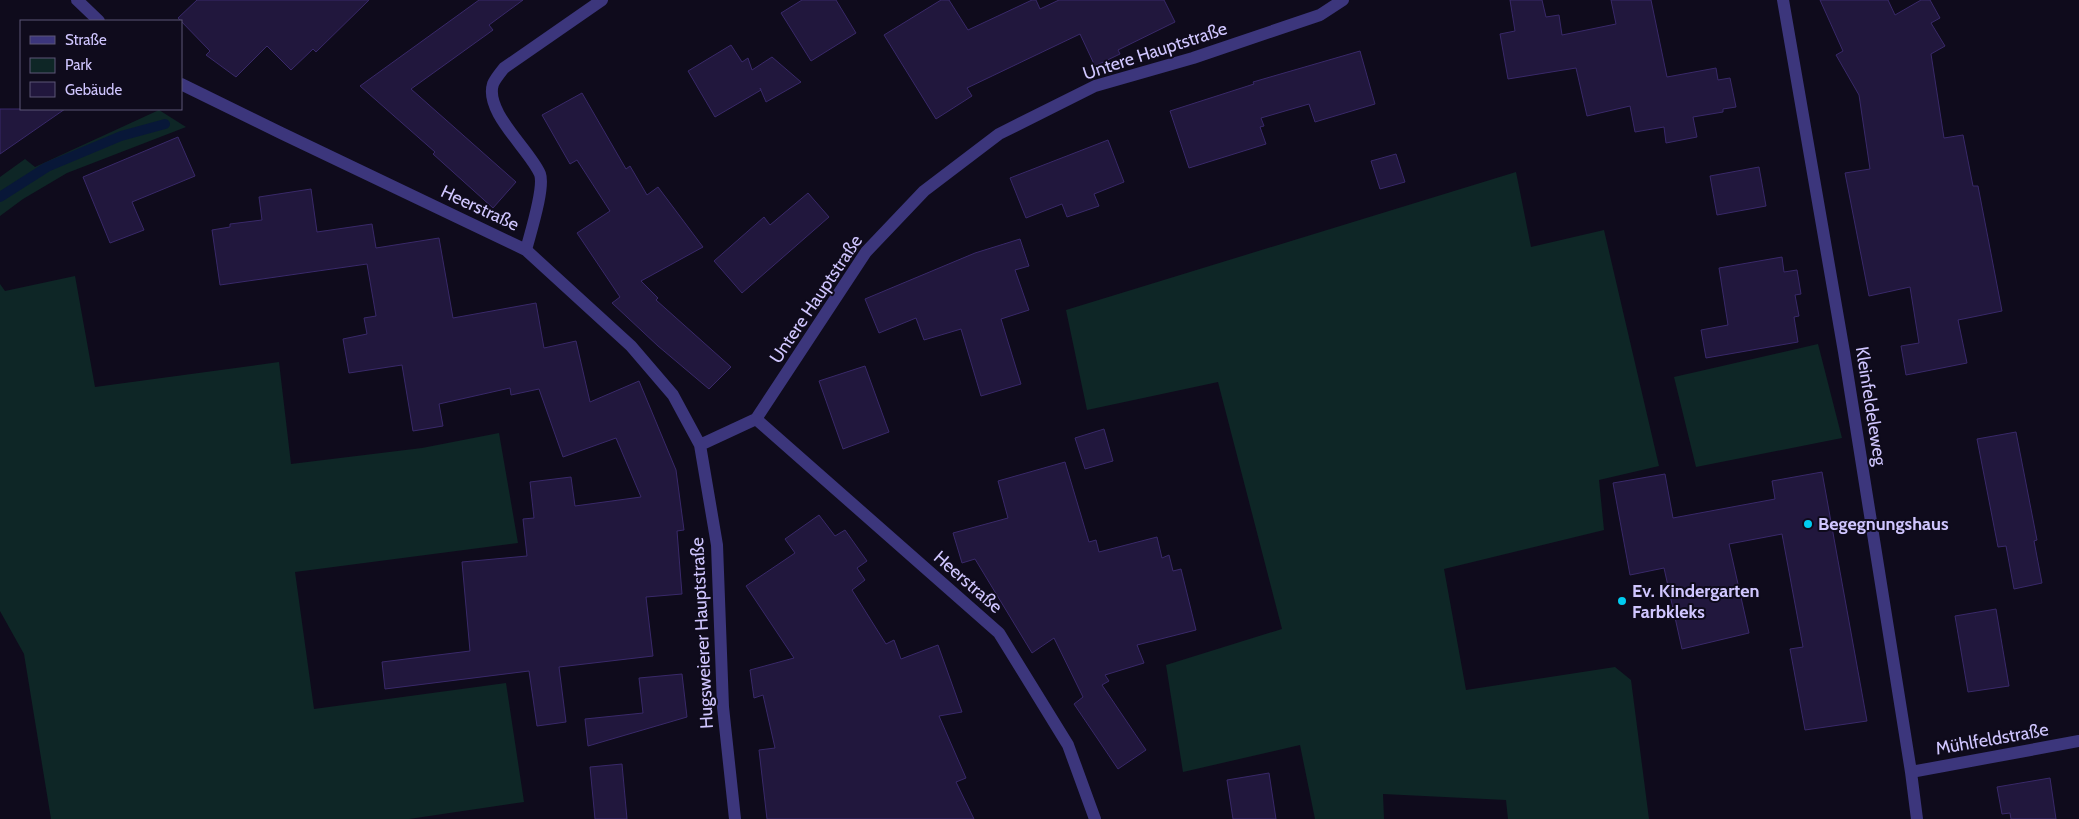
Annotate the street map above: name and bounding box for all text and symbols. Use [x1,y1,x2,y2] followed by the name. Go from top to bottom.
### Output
[1080,17,1230,85] street label: Untere Hauptstraße
[20,20,182,110] legend
[65,31,107,49] text: Straße
[65,56,92,74] text: Park
[65,81,122,99] text: Gebäude
[437,180,523,236] street label: Heerstraße
[765,231,867,367] street label: Untere Hauptstraße
[1851,345,1891,468] street label: Kleinfeldeleweg
[1818,513,1949,535] place label: Begegnungshaus
[1802,518,1814,530] marker: Begegnungshaus
[686,537,718,729] street label: Hugsweierer Hauptstraße
[929,546,1007,618] street label: Heerstraße
[1632,580,1760,623] place label: Ev. Kindergarten Farbkleks
[1616,595,1628,607] marker: Ev. Kindergarten Farbkleks
[1934,718,2050,760] street label: Mühlfeldstraße

